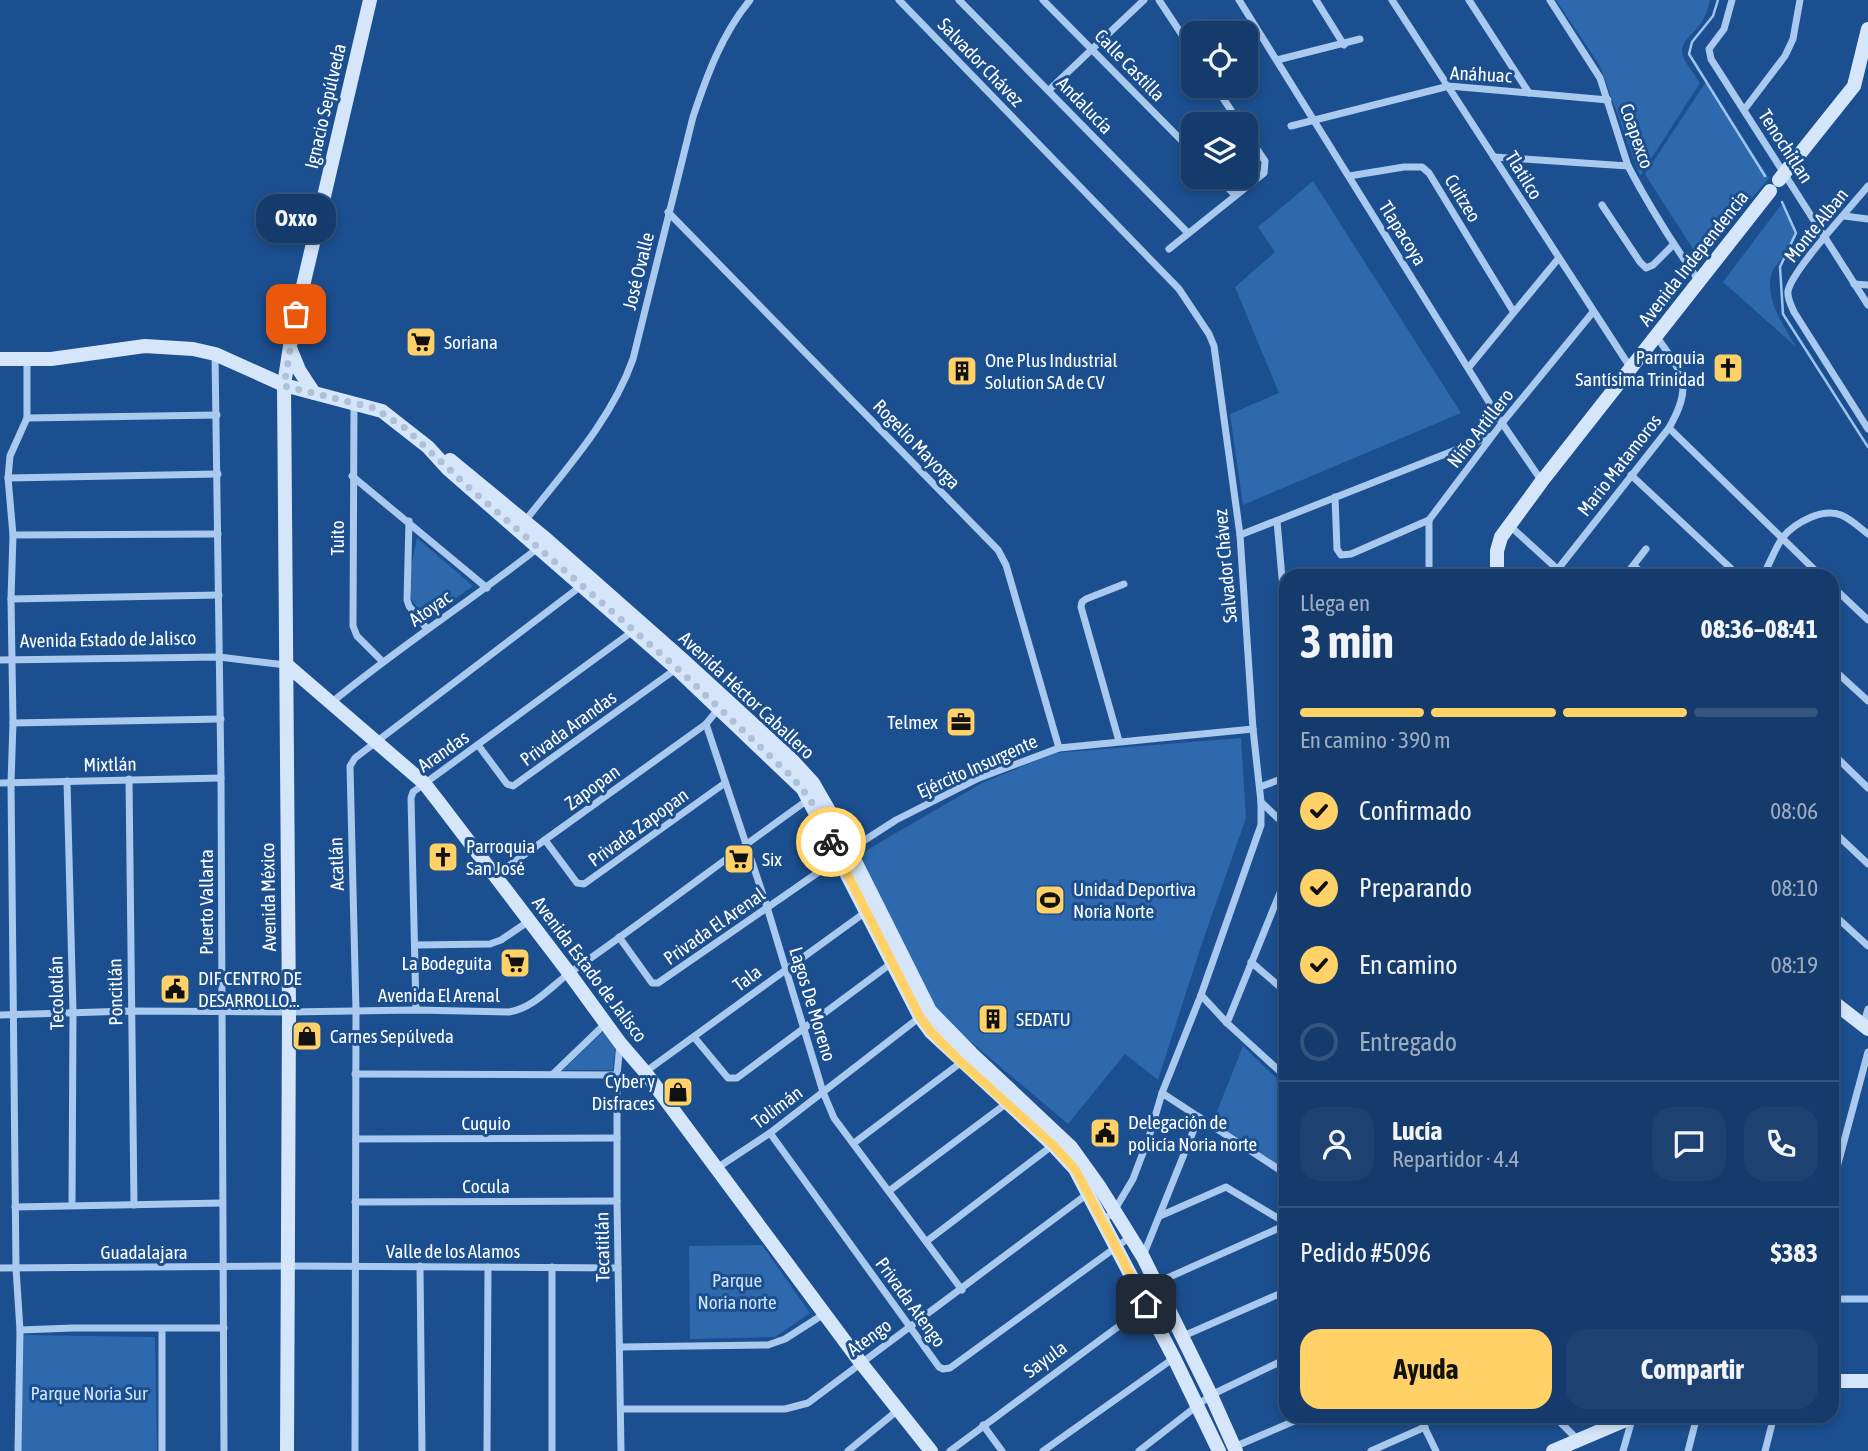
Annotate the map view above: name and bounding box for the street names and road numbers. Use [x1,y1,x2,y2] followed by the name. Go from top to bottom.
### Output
[933,13,1029,111] street label: Salvador Chávez
[1090,25,1170,105] street label: Calle Castilla
[300,41,350,171] street label: Ignacio Sepúlveda
[1450,61,1513,87] street label: Anáhuac
[1052,72,1118,138] street label: Andalucía
[1616,101,1658,171] street label: Coapexco
[1754,105,1818,187] street label: Tenochitlan
[1501,147,1547,203] street label: Tlatilco
[1440,170,1486,226] street label: Cuitzeo
[1780,184,1852,266] street label: Monte Alban
[1633,186,1753,330] street label: Avenida Independencia
[1375,197,1431,269] street label: Tlapacoya
[618,230,658,312] street label: José Ovalle
[1442,384,1518,472] street label: Niño Artillero
[869,395,965,493] street label: Rogelio Mayorga
[1573,410,1666,520] street label: Mario Matamoros
[1209,508,1241,624] street label: Salvador Chávez
[326,520,348,556] street label: Tuito
[405,585,456,630] street label: Atoyac
[20,626,196,652] street label: Avenida Estado de Jalisco
[675,627,819,763] street label: Avenida Héctor Caballero
[516,686,621,770] street label: Privada Arandas
[413,725,473,776] street label: Arandas
[913,730,1041,802] street label: Ejército Insurgente
[83,753,137,775] street label: Mixtlán
[560,760,624,814] street label: Zapopan
[584,783,692,871] street label: Privada Zapopan
[324,837,348,891] street label: Acatlán
[256,842,280,952] street label: Avenida México
[195,849,217,955] street label: Puerto Vallarta
[659,883,769,969] street label: Privada El Arenal
[528,892,652,1046] street label: Avenida Estado de Jalisco
[785,944,841,1064] street label: Lagos De Moreno
[44,956,68,1030] street label: Tecolotlán
[103,958,127,1026] street label: Poncitlán
[729,960,765,996] street label: Tala
[378,984,500,1006] street label: Avenida El Arenal
[748,1081,806,1133] street label: Tolimán
[461,1112,511,1134] street label: Cuquio
[462,1175,510,1197] street label: Cocula
[590,1212,614,1282] street label: Tecatitlán
[386,1240,521,1262] street label: Valle de los Alamos
[100,1241,188,1263] street label: Guadalajara
[871,1253,951,1351] street label: Privada Atengo
[843,1314,895,1360] street label: Atengo
[1019,1336,1071,1382] street label: Sayula

